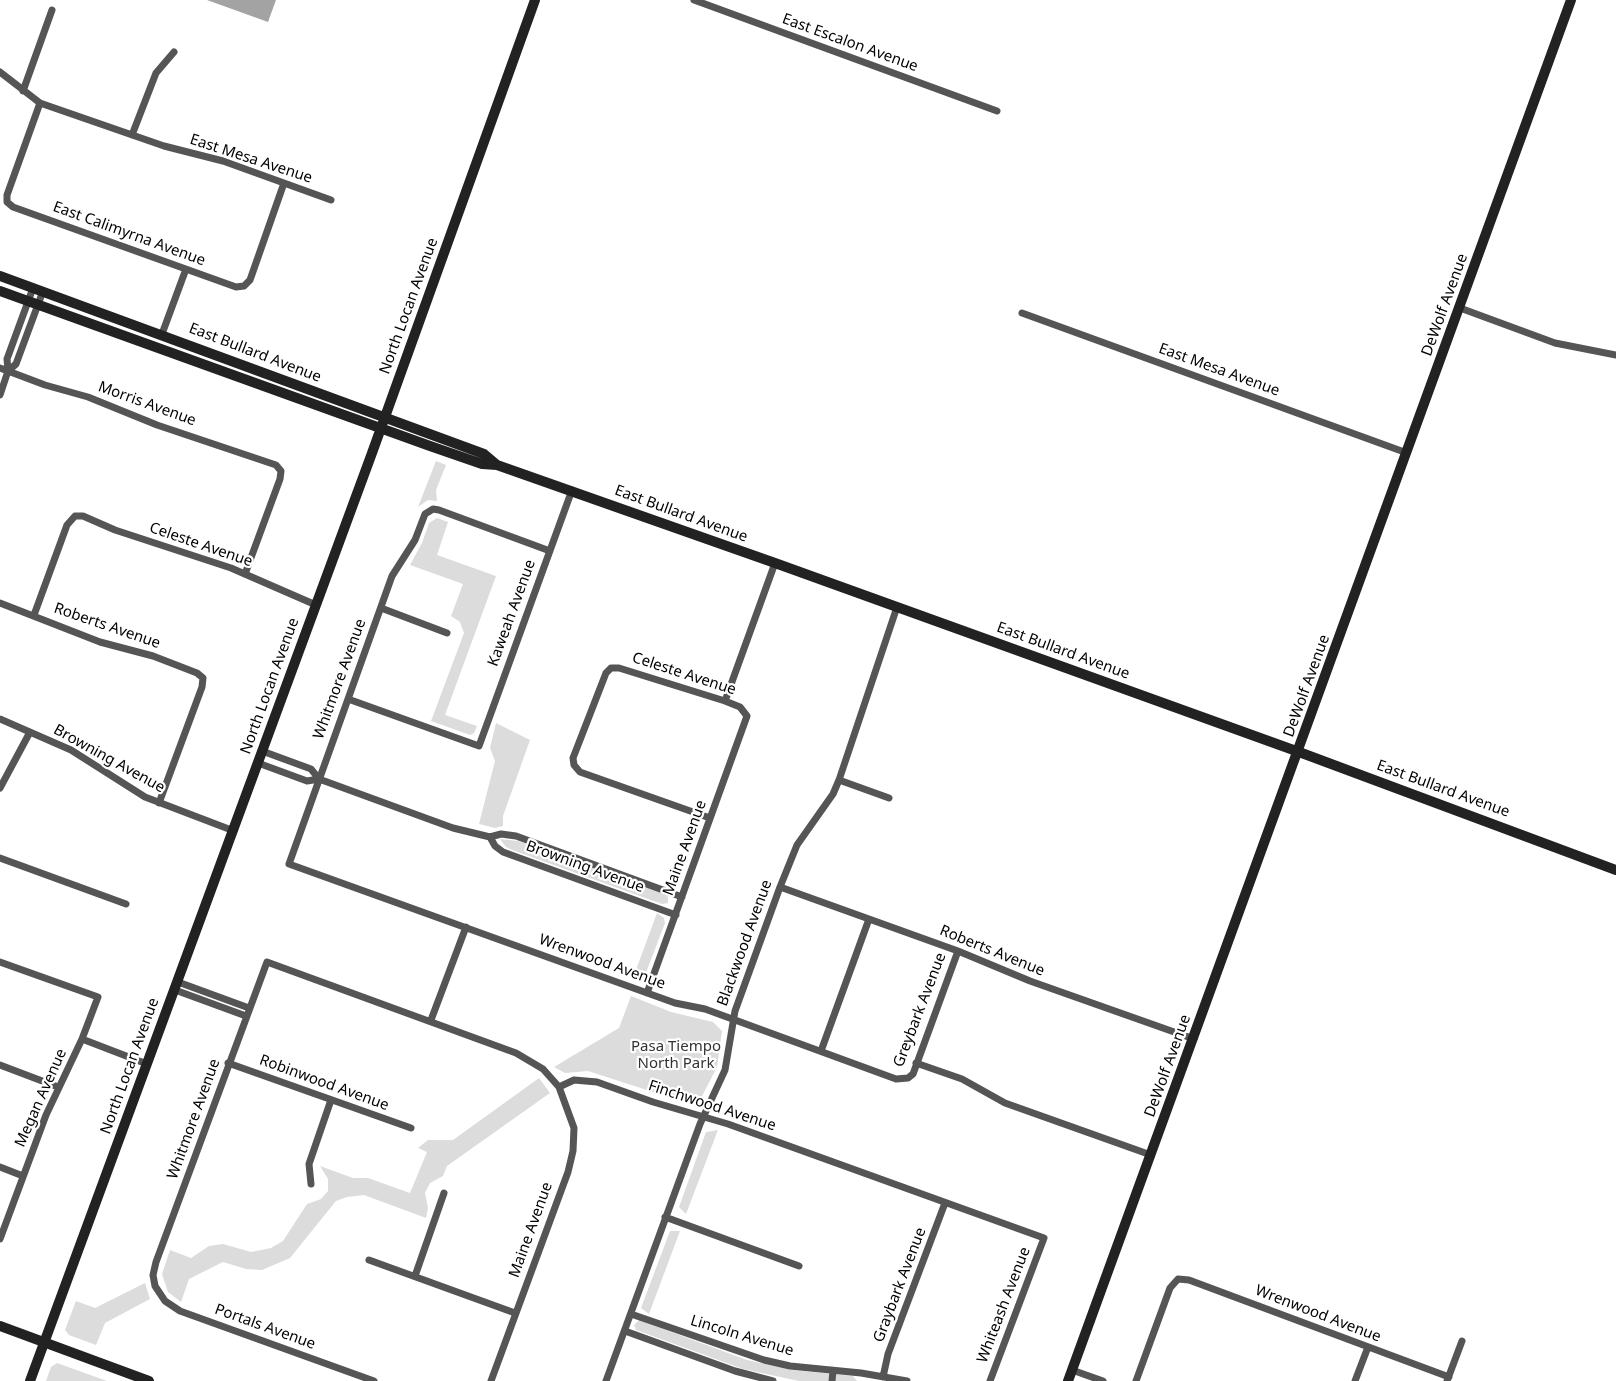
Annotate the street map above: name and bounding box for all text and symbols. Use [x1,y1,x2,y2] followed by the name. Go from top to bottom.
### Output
[780,10,920,76] street label: East Escalon Avenue
[188,131,314,187] street label: East Mesa Avenue
[50,198,208,270] street label: East Calimyrna Avenue
[376,235,442,377] street label: North Locan Avenue
[1418,251,1472,359] street label: DeWolf Avenue
[186,319,324,387] street label: East Bullard Avenue
[1156,340,1282,400] street label: East Mesa Avenue
[96,378,198,430] street label: Morris Avenue
[612,482,750,546] street label: East Bullard Avenue
[147,519,255,571] street label: Celeste Avenue
[484,557,540,669] street label: Kaweah Avenue
[51,599,163,653] street label: Roberts Avenue
[237,615,303,757] street label: North Locan Avenue
[310,616,370,742] street label: Whitmore Avenue
[994,619,1132,683] street label: East Bullard Avenue
[1280,632,1334,740] street label: DeWolf Avenue
[630,649,738,699] street label: Celeste Avenue
[50,721,168,797] street label: Browning Avenue
[1374,757,1512,821] street label: East Bullard Avenue
[659,798,711,898] street label: Maine Avenue
[523,837,647,897] street label: Browning Avenue
[714,877,776,1009] street label: Blackwood Avenue
[937,922,1047,980] street label: Roberts Avenue
[536,931,668,993] street label: Wrenwood Avenue
[890,950,950,1070] street label: Greybark Avenue
[97,995,163,1137] street label: North Locan Avenue
[1141,1012,1195,1120] street label: DeWolf Avenue
[631,1038,721,1073] park label: Pasa Tiempo North Park
[11,1046,71,1150] street label: Megan Avenue
[257,1051,391,1115] street label: Robinwood Avenue
[164,1056,224,1182] street label: Whitmore Avenue
[646,1077,778,1135] street label: Finchwood Avenue
[505,1180,557,1280] street label: Maine Avenue
[870,1225,930,1345] street label: Graybark Avenue
[974,1245,1034,1365] street label: Whiteash Avenue
[1253,1282,1383,1346] street label: Wrenwood Avenue
[212,1300,318,1354] street label: Portals Avenue
[688,1312,796,1360] street label: Lincoln Avenue

